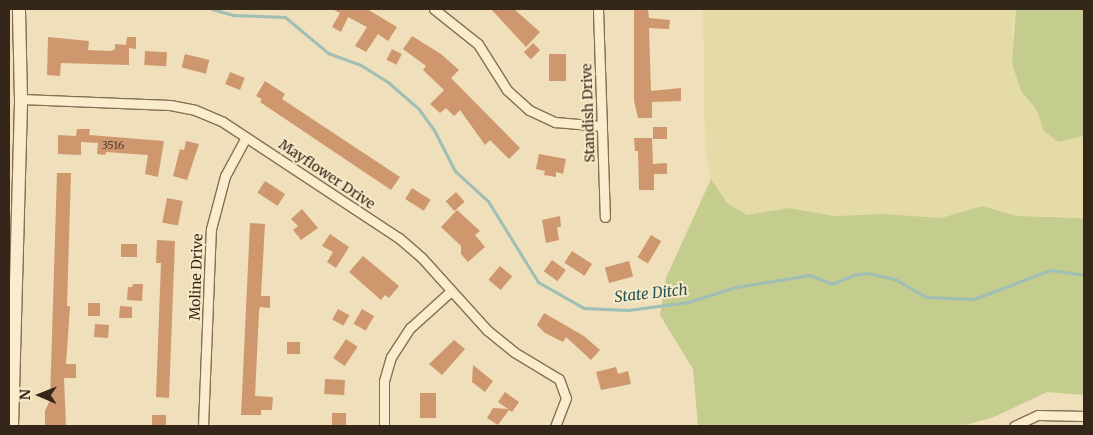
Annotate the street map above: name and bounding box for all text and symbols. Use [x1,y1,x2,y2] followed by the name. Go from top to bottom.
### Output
[578,63,598,163] street label: Standish Drive
[276,136,378,212] street label: Mayflower Drive
[102,138,124,152] house number: 3516
[186,233,206,321] street label: Moline Drive
[614,280,688,306] water label: State Ditch
[15,370,65,420] north arrow
[16,389,34,400] text: N

